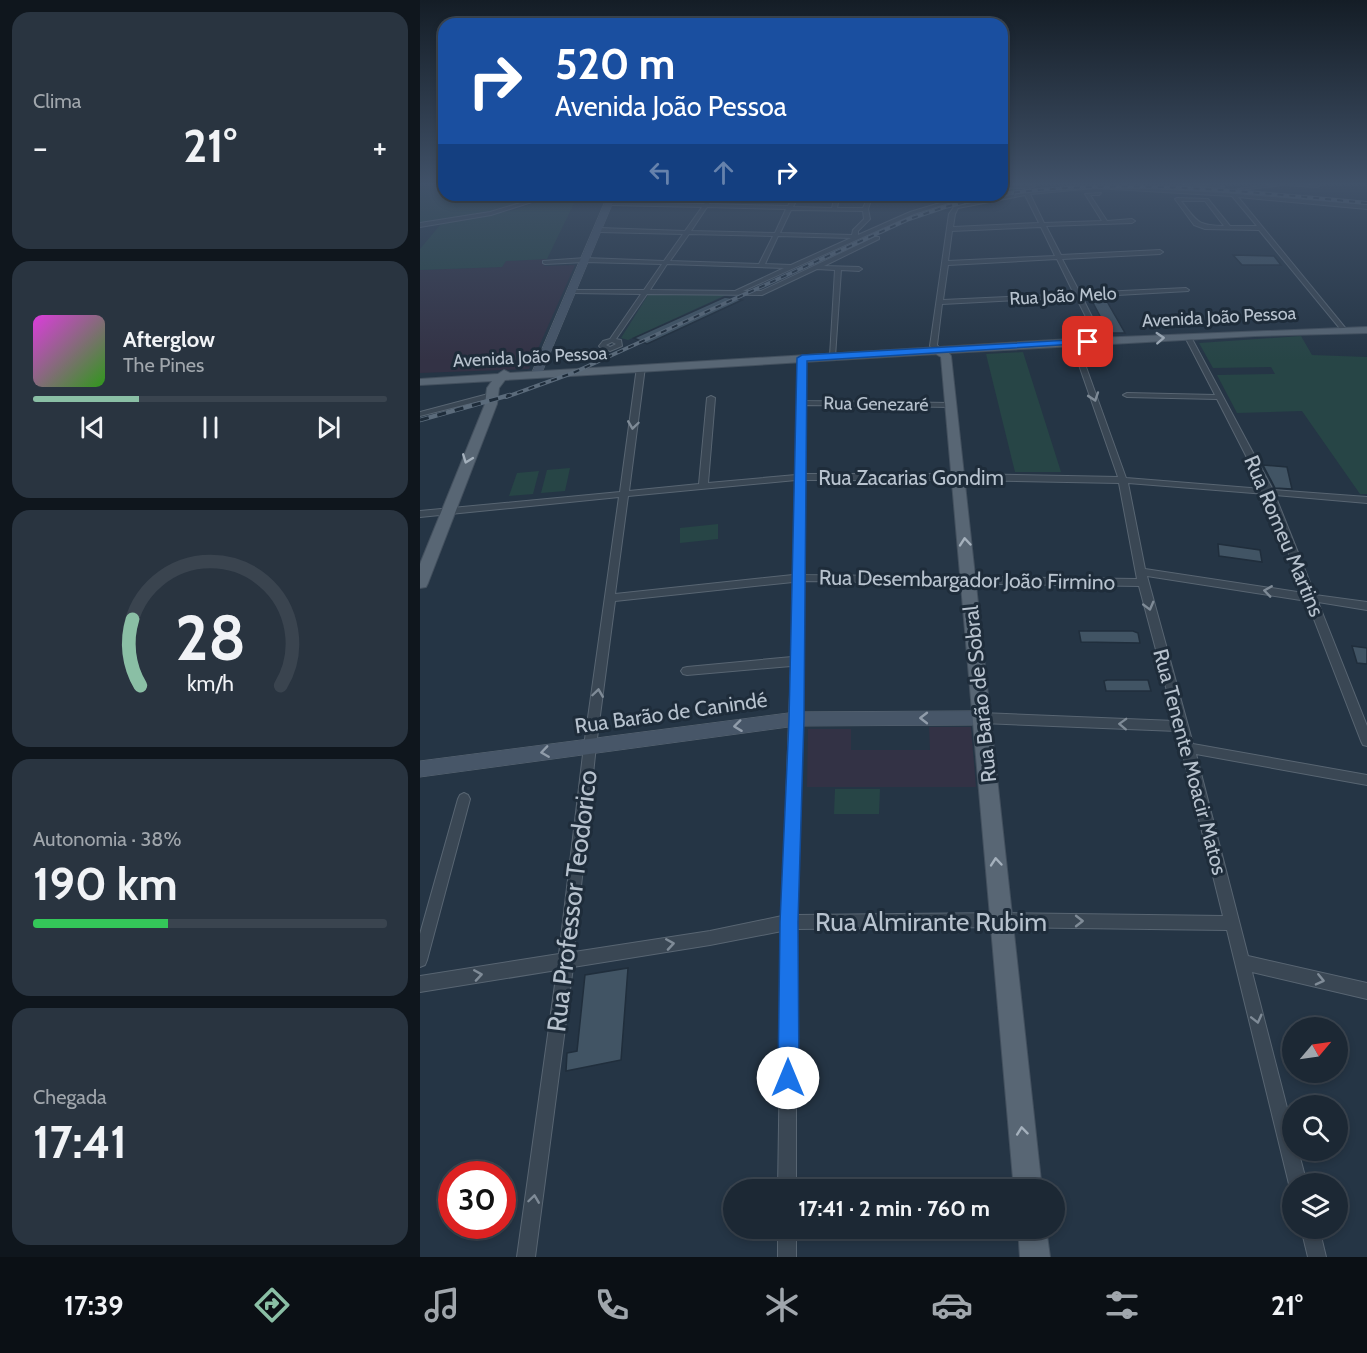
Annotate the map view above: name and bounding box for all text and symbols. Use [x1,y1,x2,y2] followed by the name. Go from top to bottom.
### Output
[555,38,675,90] text: 520 m
[456,42,534,120] icon: right
[33,89,81,113] text: Clima
[555,90,787,123] text: Avenida João Pessoa
[183,119,237,173] text: 21°
[33,127,48,167] text: −
[372,127,387,167] text: +
[644,156,677,189] icon: left
[707,156,740,189] icon: ahead
[770,156,803,189] icon: right
[1009,282,1117,310] street label: Rua João Melo
[1141,302,1297,332] street label: Avenida João Pessoa
[1062,316,1113,367] pin
[1071,325,1104,358] icon: arrive
[123,326,215,353] text: Afterglow
[1155,331,1164,344] one-way arrow
[452,342,608,372] street label: Avenida João Pessoa
[123,353,204,377] text: The Pines
[1087,391,1100,402] one-way arrow
[823,392,929,416] street label: Rua Genezaré
[76,411,109,444] icon: previous
[194,411,227,444] icon: pause
[312,411,345,444] icon: next
[628,421,640,430] one-way arrow
[1239,452,1330,620] street label: Rua Romeu Martins
[462,454,475,464] one-way arrow
[818,465,1004,490] street label: Rua Zacarias Gondim
[959,538,972,547] one-way arrow
[819,564,1115,595] street label: Rua Desembargador João Firmino
[1263,586,1272,598] one-way arrow
[175,600,245,676] text: 28
[1142,600,1154,611] one-way arrow
[958,604,1001,784] street label: Rua Barão de Sobral
[1148,646,1233,878] street label: Rua Tenente Moacir Matos
[187,670,233,696] text: km/h
[573,687,769,738] street label: Rua Barão de Canindé
[592,689,604,698] one-way arrow
[919,712,928,724] one-way arrow
[1118,717,1127,730] one-way arrow
[734,720,743,732] one-way arrow
[540,745,550,758] one-way arrow
[540,768,604,1034] street label: Rua Professor Teodorico
[33,827,181,851] text: Autonomia · 38%
[33,857,178,911] text: 190 km
[990,857,1003,867] one-way arrow
[815,906,1047,938] street label: Rua Almirante Rubim
[1074,915,1083,927] one-way arrow
[666,939,675,951] one-way arrow
[473,969,482,981] one-way arrow
[1315,973,1325,986] one-way arrow
[1249,1014,1262,1024] one-way arrow
[1282,1017,1348,1083] north arrow
[1282,1017,1348,1239] map controls
[756,1046,820,1110] position arrow
[33,1085,107,1109] text: Chegada
[1282,1095,1348,1161] button: search
[33,1115,127,1169] text: 17:41
[1016,1127,1029,1136] one-way arrow
[438,1161,516,1239] speed limit sign: 30
[1282,1173,1348,1239] button: layers
[527,1194,539,1204] one-way arrow
[798,1195,990,1222] text: 17:41 · 2 min · 760 m
[251,1284,293,1326] icon: directions
[421,1284,463,1326] icon: music
[591,1284,633,1326] icon: phone
[761,1284,803,1326] icon: climate
[931,1284,973,1326] icon: car
[1101,1284,1143,1326] icon: filters
[64,1289,123,1322] text: 17:39
[1271,1289,1303,1322] text: 21°

